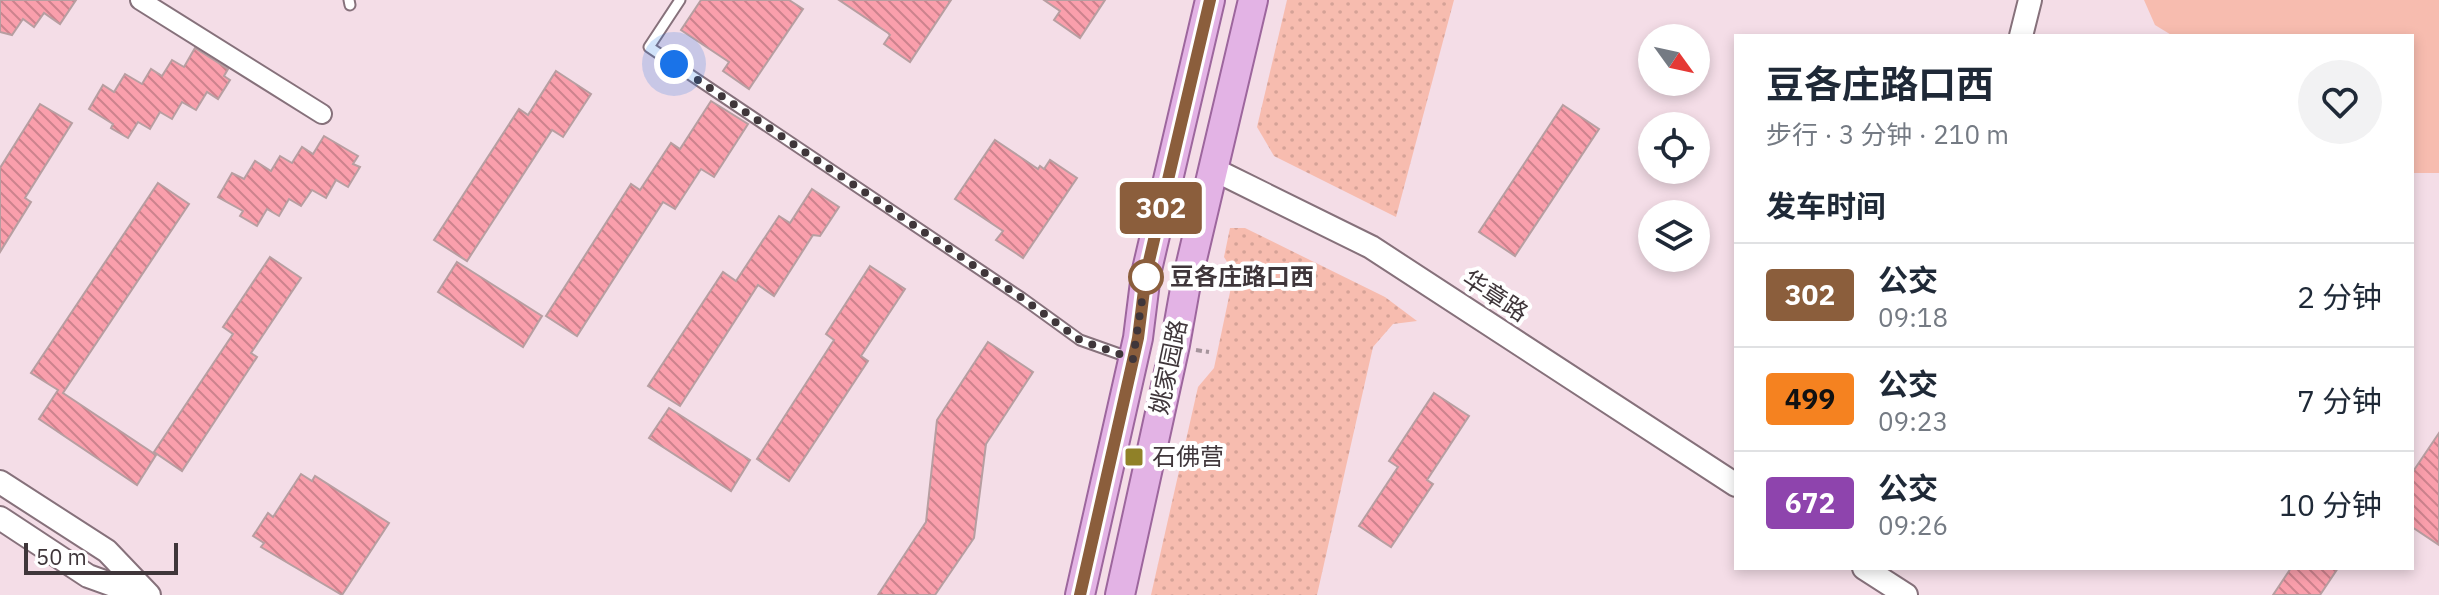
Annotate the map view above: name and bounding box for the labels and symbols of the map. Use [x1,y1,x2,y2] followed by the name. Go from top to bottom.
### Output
[1638,24,1710,96] north arrow
[654,44,694,84] your location
[1115,182,1207,234] line badge: 302
[1129,260,1163,294] marker: 豆各庄路口西
[1170,260,1314,292] place label: 豆各庄路口西
[1457,262,1534,328] street label: 华章路
[1142,317,1194,417] street label: 姚家园路
[1152,440,1224,472] place label: 石佛营
[1123,446,1145,468] marker: 石佛营
[24,539,178,575] scale bar

